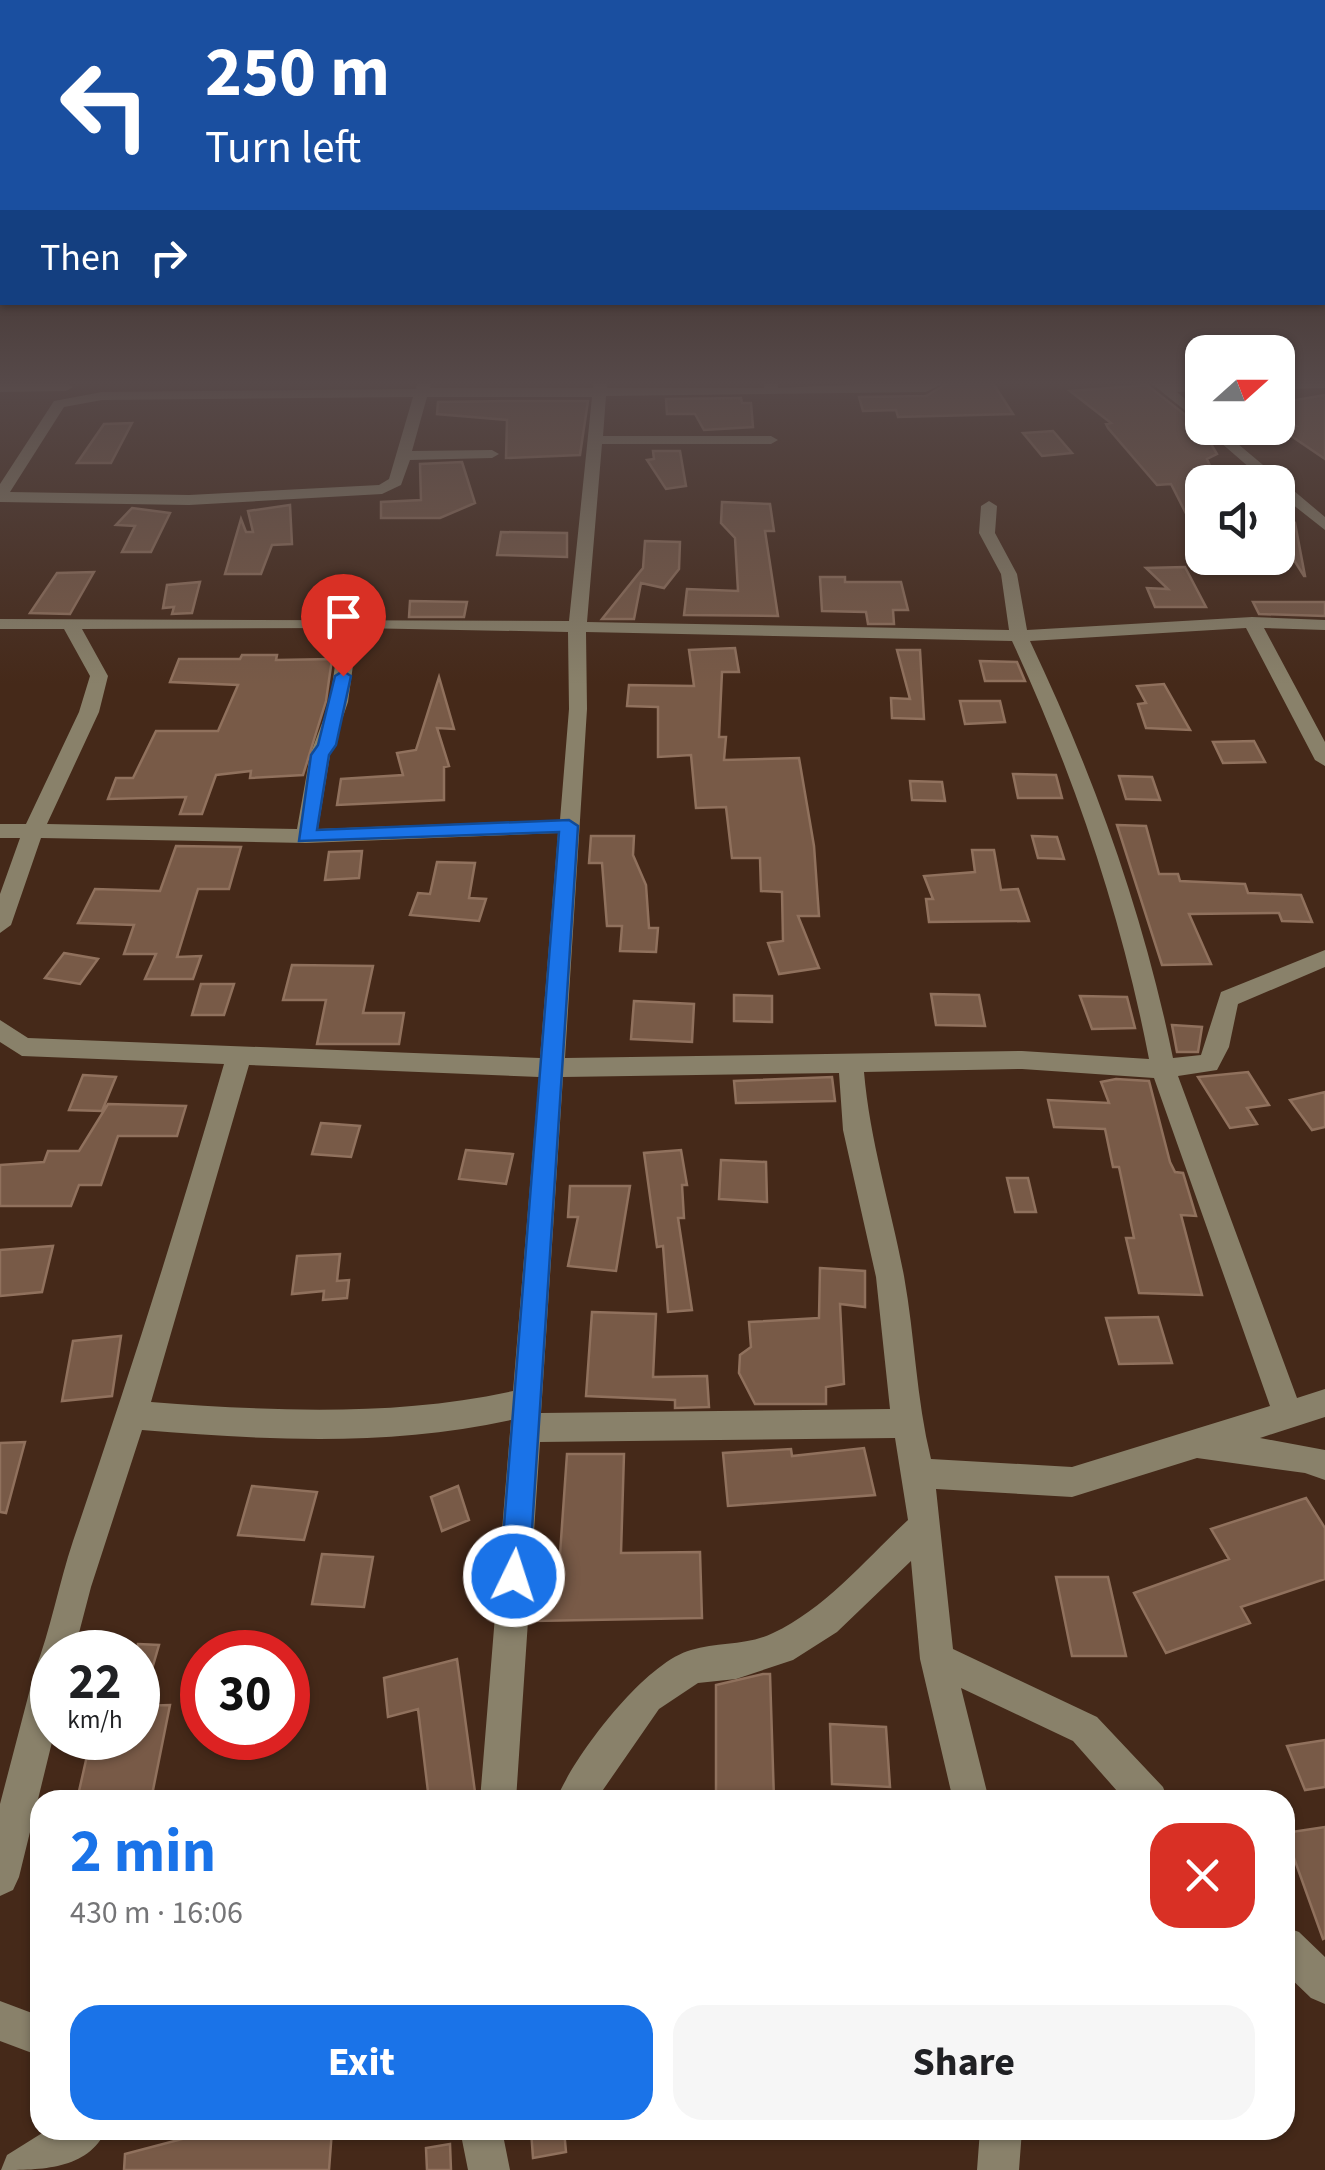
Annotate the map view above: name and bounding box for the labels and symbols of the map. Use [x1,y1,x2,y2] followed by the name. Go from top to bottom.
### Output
[1185,335,1295,445] north arrow
[301,574,386,677] pin
[462,1524,566,1628] position arrow
[180,1630,310,1760] speed limit sign: 30

